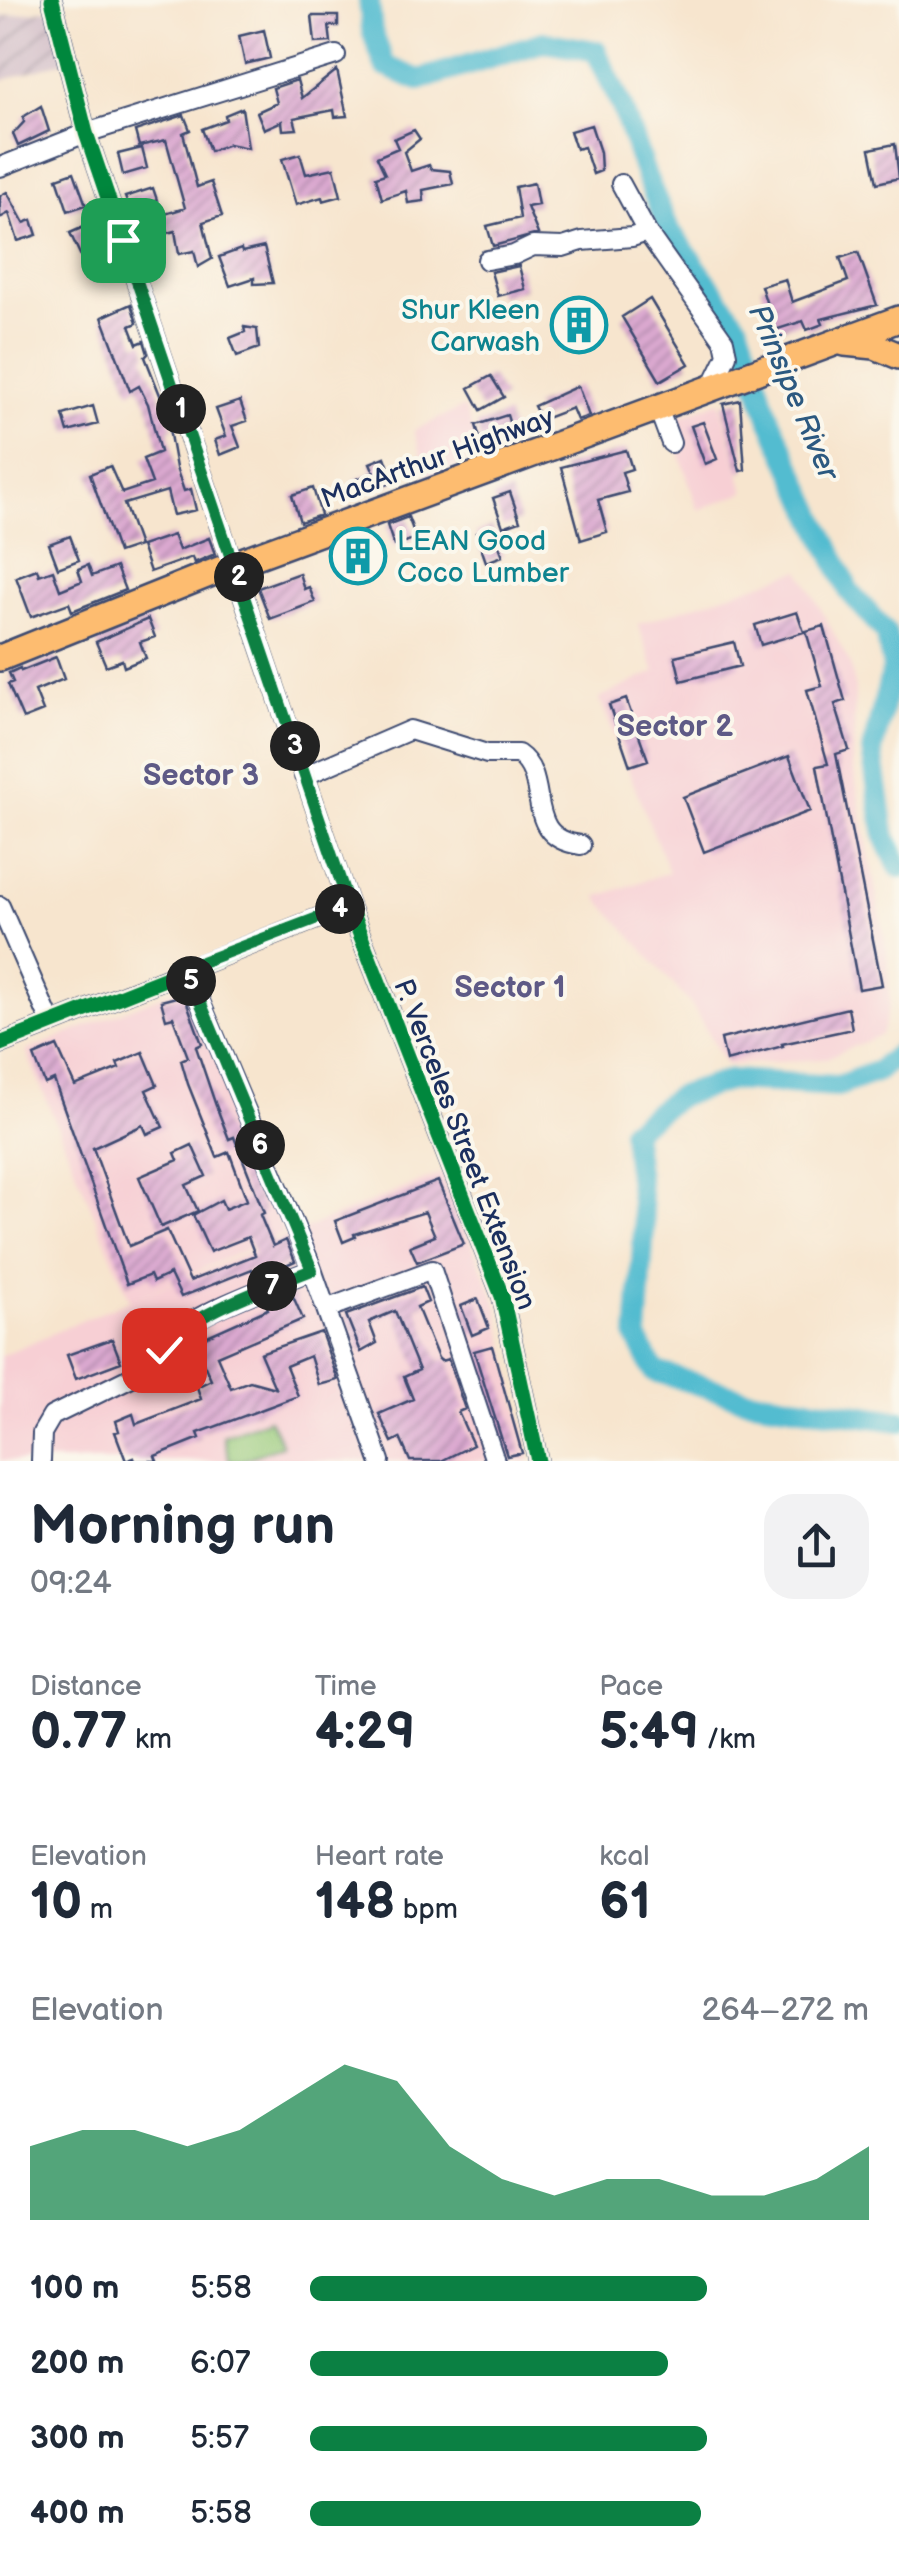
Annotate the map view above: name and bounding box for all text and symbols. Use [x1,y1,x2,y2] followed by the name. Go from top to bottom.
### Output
[81,198,166,283] pin
[96,213,151,268] icon: arrive
[401,294,540,359] place label: Shur Kleen Carwash
[549,295,609,355] building icon: Shur Kleen Carwash
[740,299,847,488] water label: Prinsipe River
[156,384,206,434] pin: 1
[175,392,187,425] text: 1
[317,401,559,516] street label: MacArthur Highway
[397,525,570,590] place label: LEAN Good Coco Lumber
[328,526,388,586] building icon: LEAN Good Coco Lumber
[214,552,264,602] pin: 2
[231,560,247,593] text: 2
[617,709,733,745] district label: Sector 2
[270,721,320,771] pin: 3
[287,729,303,762] text: 3
[143,758,259,794] district label: Sector 3
[315,884,365,934] pin: 4
[332,892,348,925] text: 4
[166,956,216,1006] pin: 5
[183,964,199,997] text: 5
[454,970,566,1006] district label: Sector 1
[386,975,543,1314] street label: P. Verceles Street Extension
[235,1120,285,1170] pin: 6
[252,1128,268,1161] text: 6
[247,1261,297,1311] pin: 7
[264,1269,280,1302] text: 7
[122,1308,207,1393] pin
[137,1323,192,1378] icon: check
[30,1493,335,1560] text: Morning run
[764,1494,869,1599] button: share
[30,1564,112,1603] text: 09:24
[30,1670,142,1703] text: Distance
[315,1670,377,1703] text: Time
[599,1670,663,1703] text: Pace
[30,1703,127,1763] text: 0.77
[315,1703,415,1763] text: 4:29
[599,1703,699,1763] text: 5:49
[127,1723,172,1756] text: km
[699,1723,756,1756] text: /km
[30,1840,147,1873] text: Elevation
[315,1840,444,1873] text: Heart rate
[599,1840,650,1873] text: kcal
[30,1873,82,1933] text: 10
[315,1873,395,1933] text: 148
[599,1873,651,1933] text: 61
[82,1893,113,1926] text: m
[395,1893,458,1926] text: bpm
[30,1991,163,2030] text: Elevation
[701,1991,869,2030] text: 264–272 m
[30,2269,119,2308] text: 100 m
[190,2269,252,2308] text: 5:58
[30,2344,124,2383] text: 200 m
[190,2344,251,2383] text: 6:07
[30,2419,125,2458] text: 300 m
[190,2419,249,2458] text: 5:57
[30,2494,125,2533] text: 400 m
[190,2494,252,2533] text: 5:58

